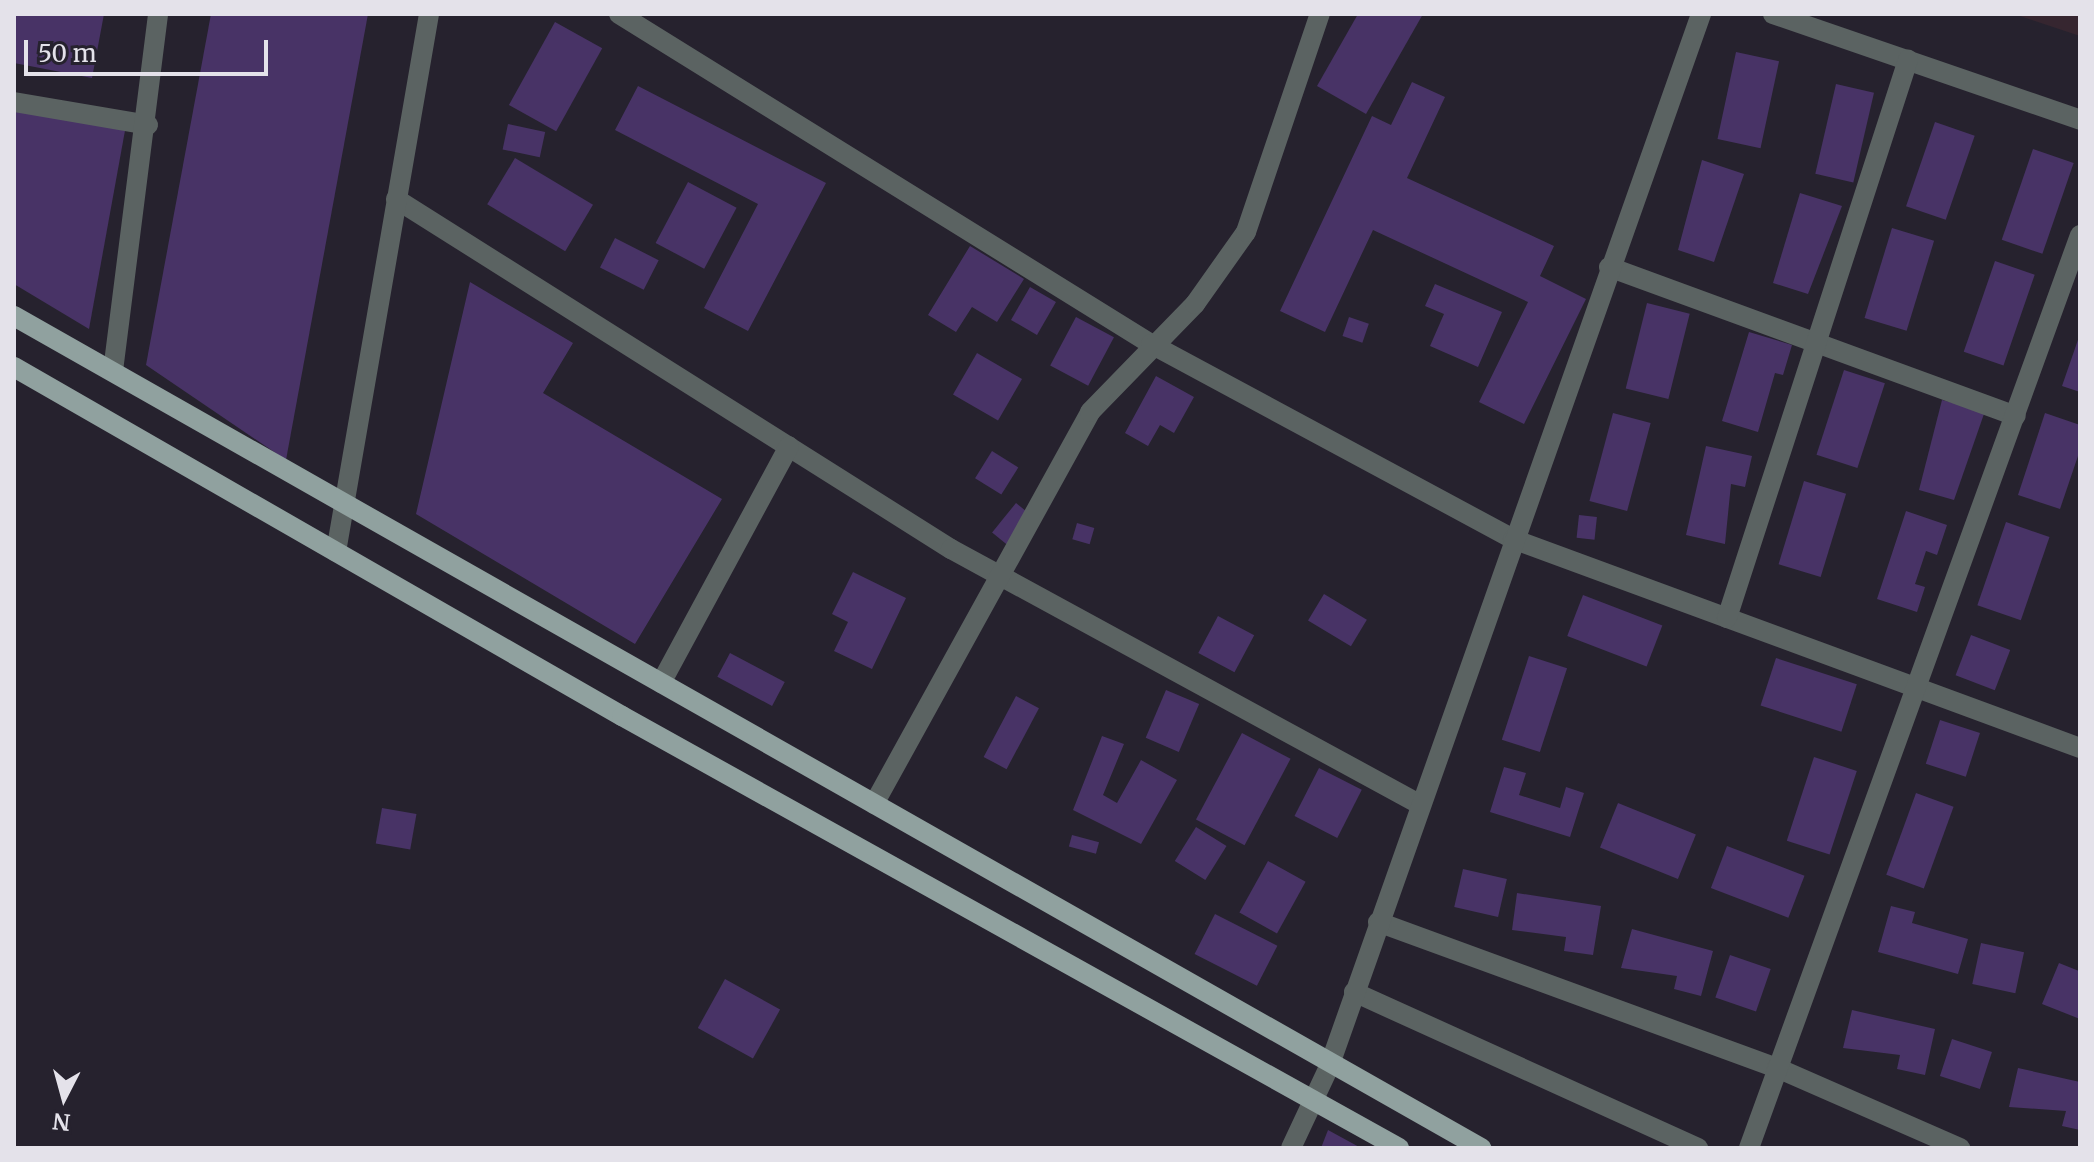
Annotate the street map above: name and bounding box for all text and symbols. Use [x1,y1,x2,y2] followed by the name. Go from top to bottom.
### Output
[28,24,272,74] scale bar
[38,38,97,69] text: 50 m
[24,1058,104,1138] north arrow
[51,1107,72,1137] text: N

